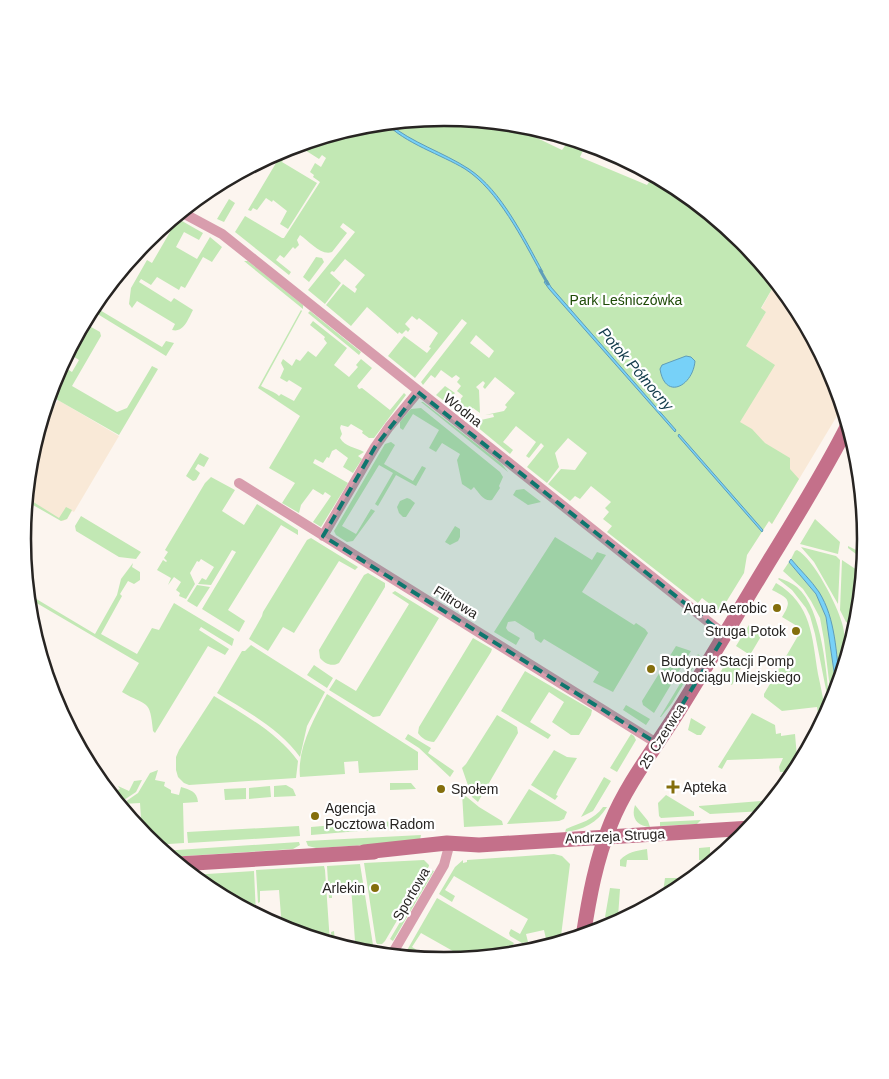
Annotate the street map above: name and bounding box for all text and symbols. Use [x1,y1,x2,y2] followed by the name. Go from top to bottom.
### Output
[570,292,683,308] park label: Park Leśniczówka
[596,324,678,415] water label: Potok Północny
[441,390,485,430] street label: Wodna
[431,582,481,622] street label: Filtrowa
[684,600,767,616] place label: Aqua Aerobic
[771,602,783,614] marker: Aqua Aerobic
[705,623,787,639] place label: Struga Potok
[790,625,802,637] marker: Struga Potok
[661,653,801,685] place label: Budynek Stacji Pomp Wodociągu Miejskiego
[645,663,657,675] marker: Budynek Stacji Pomp Wodociągu Miejskiego
[636,700,688,772] street label: 25 Czerwca
[683,779,727,795] place label: Apteka
[451,781,498,797] place label: Społem
[667,781,679,793] marker: Apteka
[435,783,447,795] marker: Społem
[325,800,435,832] place label: Agencja Pocztowa Radom
[309,810,321,822] marker: Agencja Pocztowa Radom
[564,825,666,847] street label: Andrzeja Struga
[389,864,433,924] street label: Sportowa
[322,880,365,896] place label: Arlekin
[369,882,381,894] marker: Arlekin

